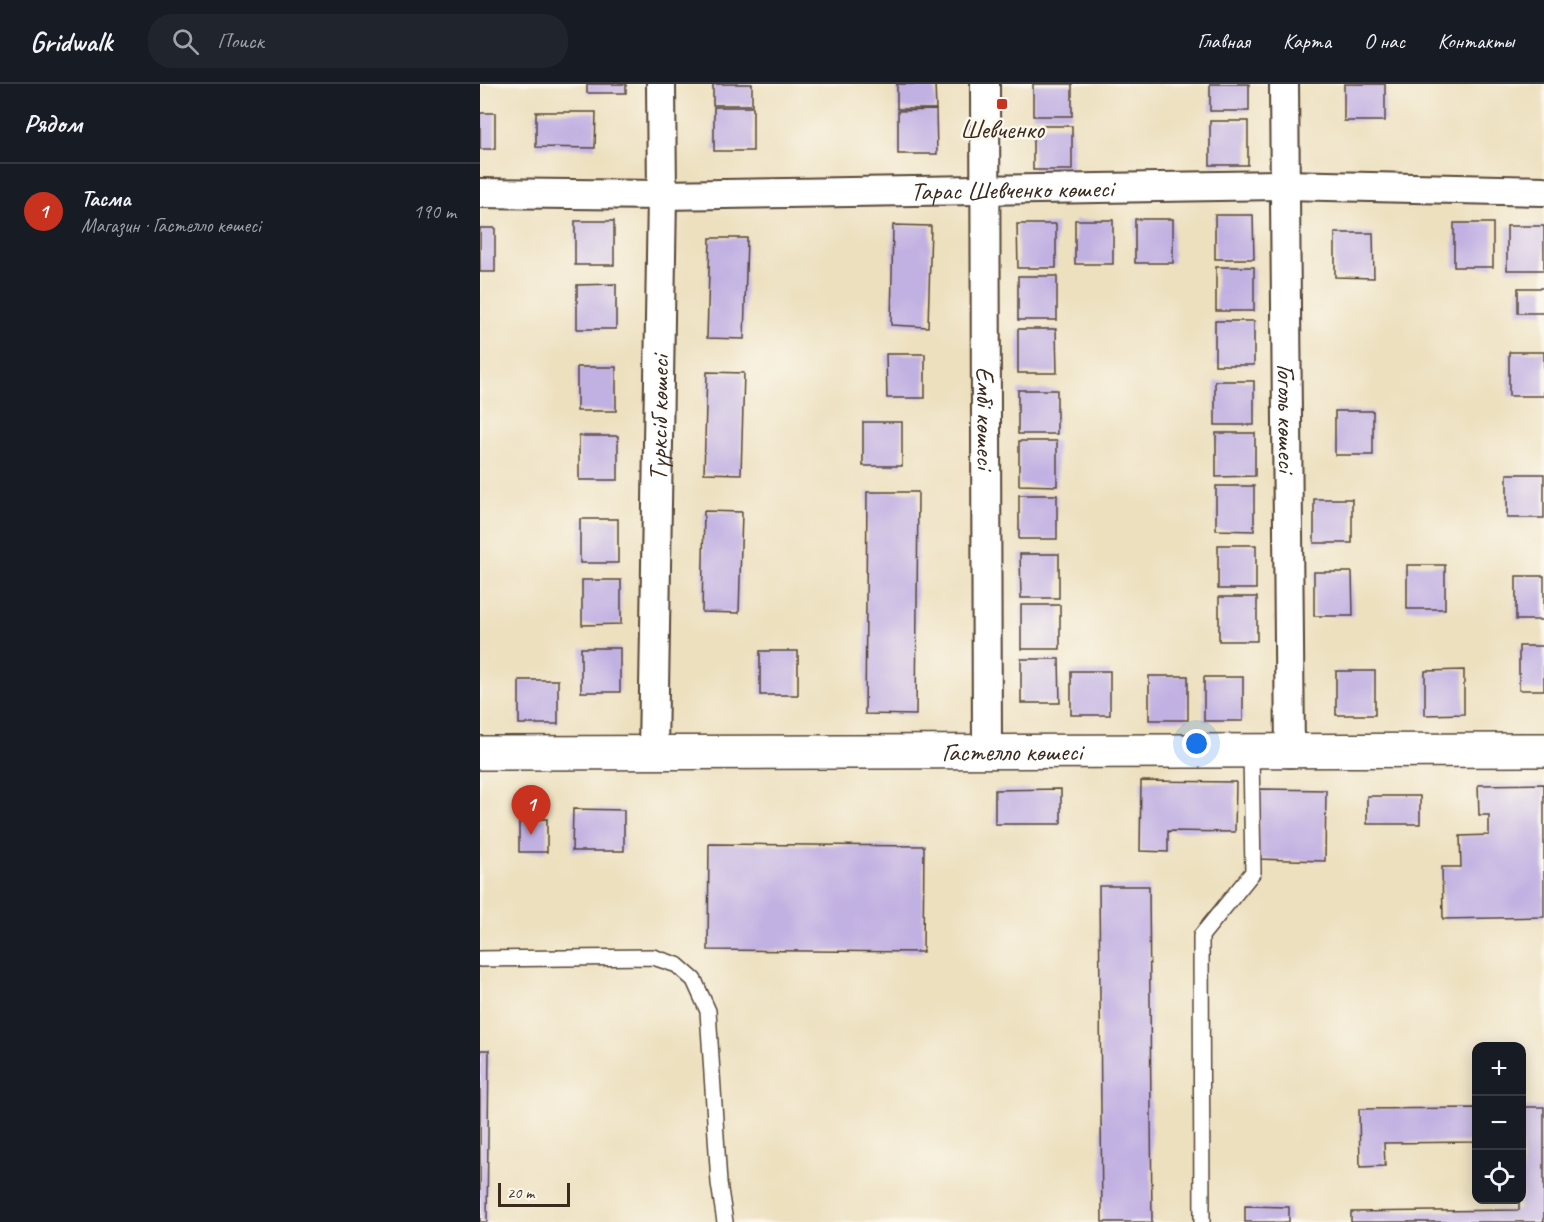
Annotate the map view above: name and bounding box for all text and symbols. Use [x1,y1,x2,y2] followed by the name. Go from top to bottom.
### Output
[148,14,568,68] search box
[30,24,112,59] text: Gridwalk
[169,25,202,58] icon: search
[217,27,264,55] text: Поиск
[1197,28,1250,54] text: Главная
[1283,28,1331,54] text: Карта
[1364,28,1405,54] text: О нас
[1438,28,1514,54] text: Контакты
[995,97,1009,111] marker: Шевченко
[24,107,82,140] text: Рядом
[960,113,1046,146] place label: Шевченко
[910,171,1117,208] street label: Тарас Шевченко көшесі
[81,185,131,213] text: Тасма
[39,199,48,224] text: 1
[413,199,456,224] text: 190 m
[81,213,261,238] text: Магазин · Гастелло көшесі
[641,352,676,481] street label: Түрксіб көшесі
[1270,363,1304,476] street label: Гоголь көшесі
[969,367,1003,472] street label: Ембі көшесі
[1182,729,1211,758] your location
[942,735,1085,768] street label: Гастелло көшесі
[512,786,550,835] pin: 1
[1472,1042,1526,1204] map controls
[1472,1042,1526,1096] button: +
[1472,1096,1526,1150] button: −
[1472,1150,1526,1204] button: locate
[498,1180,570,1208] scale bar
[507,1183,534,1203] text: 20 m

